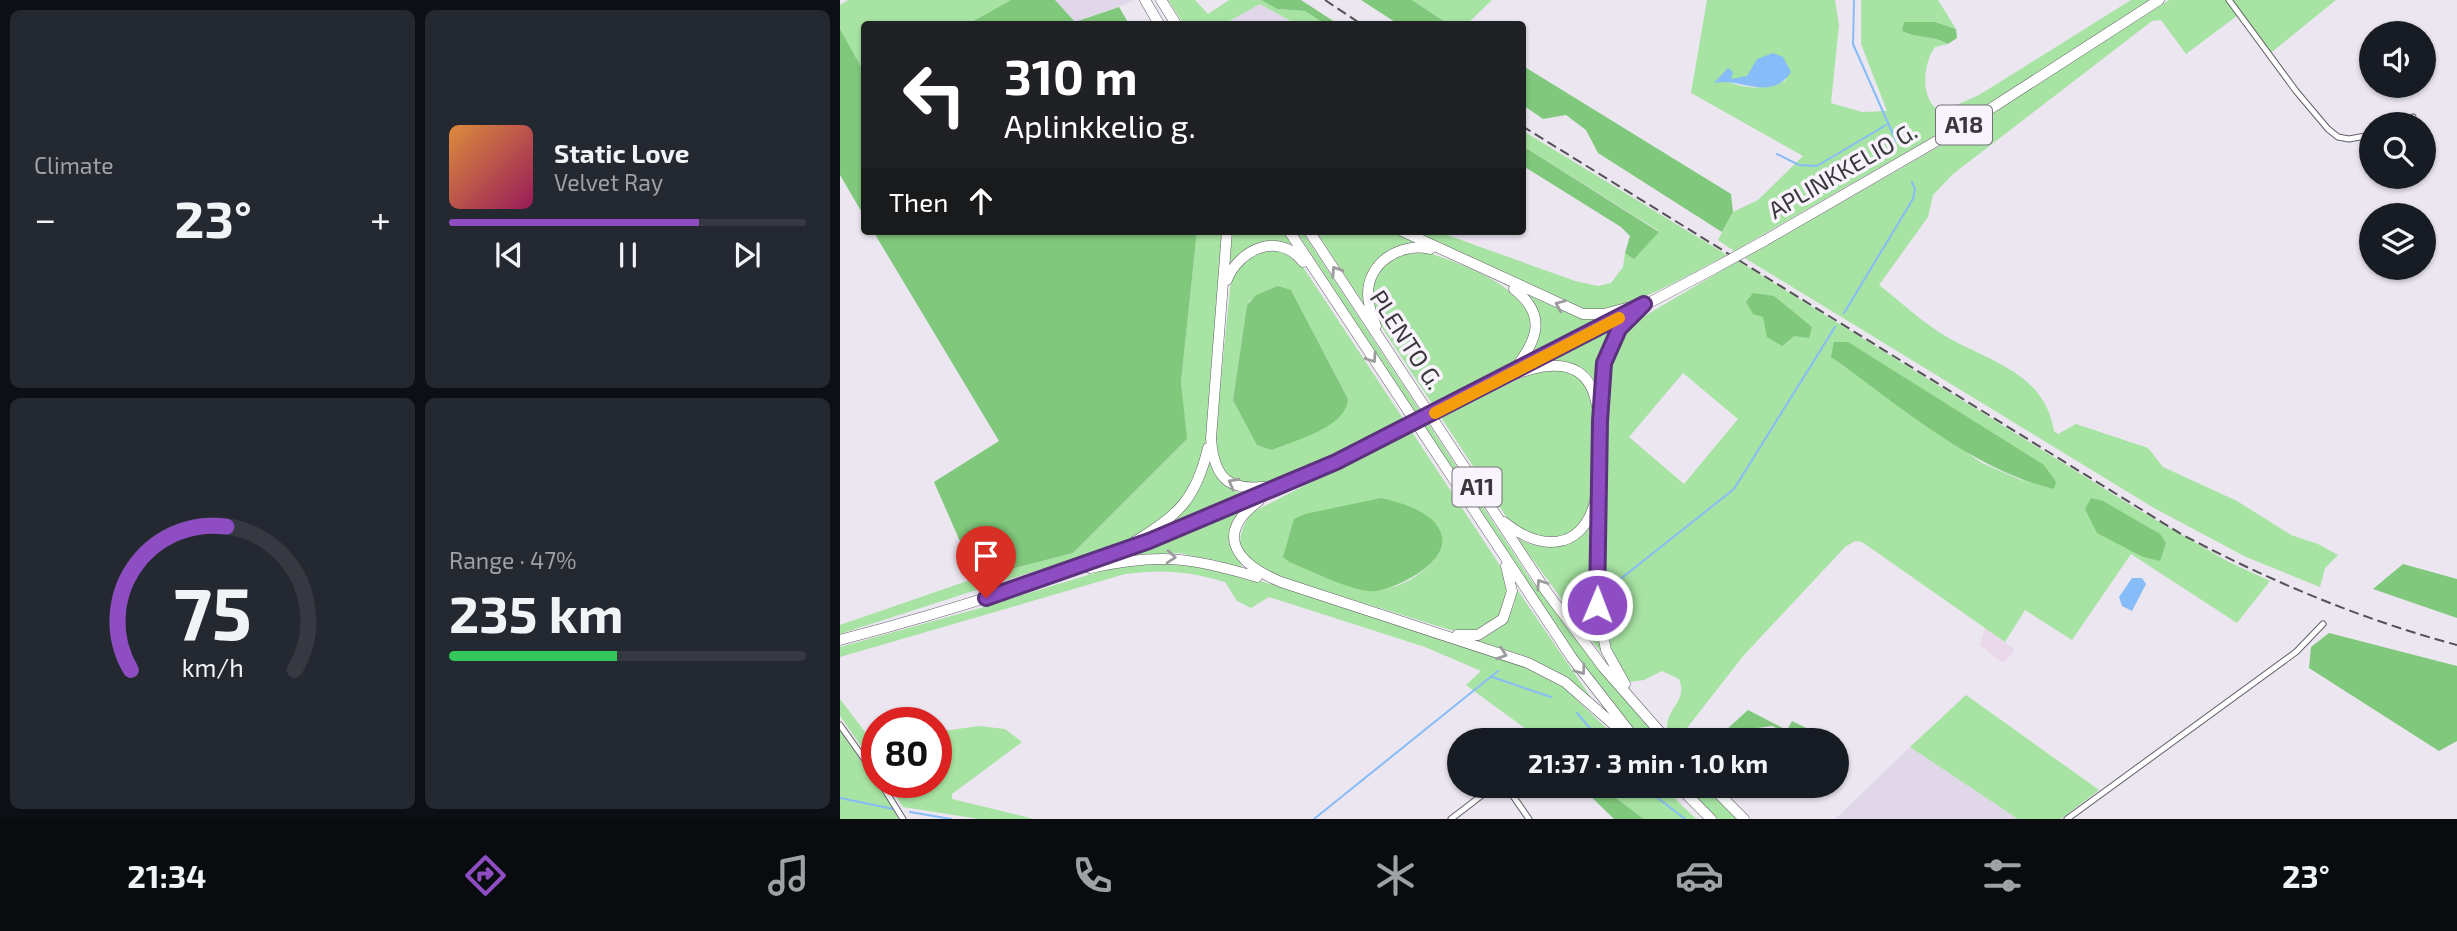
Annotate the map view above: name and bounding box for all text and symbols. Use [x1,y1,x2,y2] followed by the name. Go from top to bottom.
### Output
[2359,21,2436,280] map controls
[2359,21,2436,98] button: sound
[1004,46,1138,105] text: 310 m
[889,49,980,140] icon: left
[1004,106,1196,144] text: Aplinkkelio g.
[1936,106,1992,144] road number: A18
[2359,112,2436,189] button: search
[1763,115,1922,224] street label: APLINKKELIO G.
[554,137,690,168] text: Static Love
[34,151,114,179] text: Climate
[554,168,663,196] text: Velvet Ray
[962,182,1000,220] icon: ahead
[174,186,252,248] text: 23°
[889,186,948,217] text: Then
[34,195,56,241] text: −
[370,195,391,241] text: +
[2359,203,2436,280] button: layers
[490,236,528,274] icon: previous
[609,236,647,274] icon: pause
[728,236,766,274] icon: next
[1331,266,1344,279] one-way arrow
[1364,284,1450,394] street label: PLENTO G.
[1555,300,1567,314] one-way arrow
[1363,350,1376,363] one-way arrow
[1452,467,1502,506] road number: A11
[1227,478,1240,491] one-way arrow
[956,526,1016,598] pin
[967,537,1005,575] icon: arrive
[449,546,576,574] text: Range · 47%
[1166,550,1177,565] one-way arrow
[173,567,252,655] text: 75
[1560,568,1634,642] position arrow
[1537,579,1549,592] one-way arrow
[449,581,624,643] text: 235 km
[1495,646,1507,660] one-way arrow
[181,651,244,681] text: km/h
[1572,662,1585,674] one-way arrow
[861,707,952,798] speed limit sign: 80
[1528,747,1768,778] text: 21:37 · 3 min · 1.0 km
[461,851,510,900] icon: directions
[764,851,813,900] icon: music
[1068,851,1117,900] icon: phone
[1371,851,1420,900] icon: climate
[1675,851,1724,900] icon: car
[1978,851,2027,900] icon: filters
[127,856,206,894] text: 21:34
[2282,856,2330,894] text: 23°

